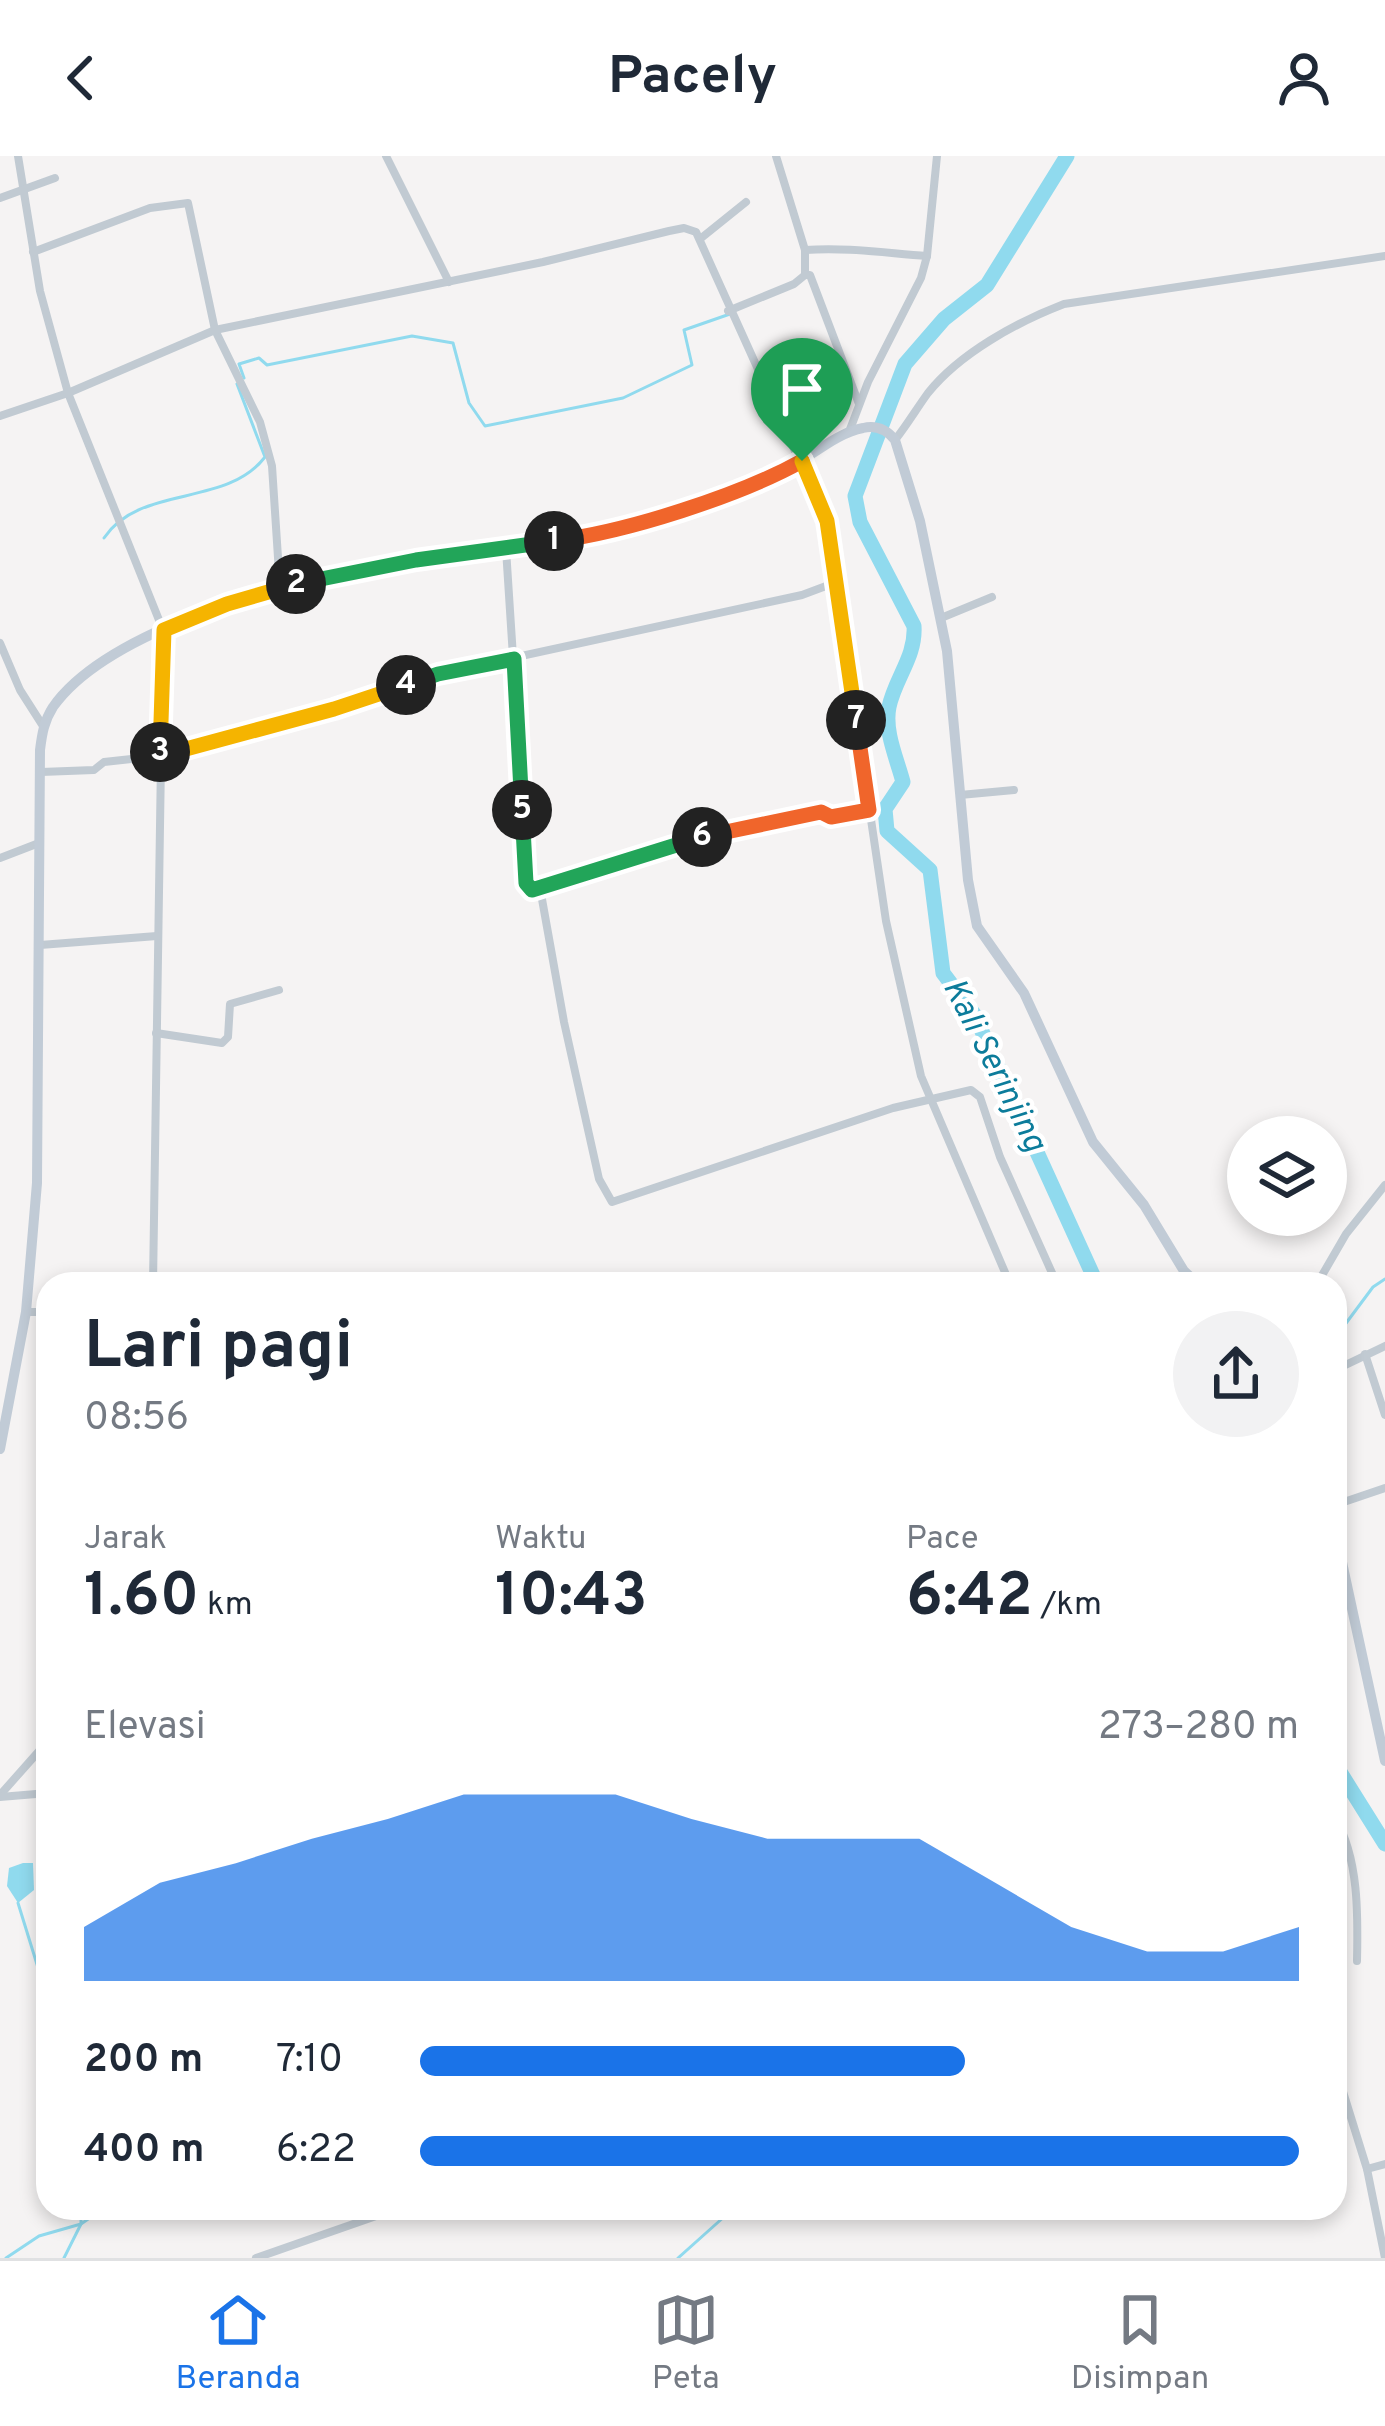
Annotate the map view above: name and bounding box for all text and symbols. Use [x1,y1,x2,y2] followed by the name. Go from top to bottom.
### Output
[608,44,777,113] text: Pacely
[48,45,114,111] icon: back
[1271,45,1337,111] icon: person
[751,338,853,461] pin
[769,356,835,422] icon: arrive
[524,511,584,571] pin: 1
[547,520,561,562] text: 1
[266,554,326,614] pin: 2
[286,563,306,605] text: 2
[376,655,436,715] pin: 4
[395,664,417,706] text: 4
[826,690,886,750] pin: 7
[847,699,865,741] text: 7
[130,722,190,782] pin: 3
[150,731,170,773] text: 3
[492,780,552,840] pin: 5
[512,789,532,831] text: 5
[672,807,732,867] pin: 6
[692,816,712,858] text: 6
[931,972,1055,1161] water label: Kali Serinjing
[1227,1116,1347,1236] map controls
[1227,1116,1347,1236] button: layers
[84,1308,353,1391] text: Lari pagi
[1173,1311,1299,1437] button: share
[84,1395,189,1444] text: 08:56
[84,1519,167,1561] text: Jarak
[495,1519,587,1561] text: Waktu
[906,1519,979,1561] text: Pace
[84,1561,199,1637] text: 1.60
[495,1561,648,1637] text: 10:43
[906,1561,1033,1637] text: 6:42
[199,1585,253,1627] text: km
[1033,1585,1102,1627] text: /km
[84,1704,206,1753] text: Elevasi
[1098,1704,1299,1753] text: 273–280 m
[84,2037,203,2086] text: 200 m
[276,2037,343,2086] text: 7:10
[84,2127,204,2176] text: 400 m
[276,2127,356,2176] text: 6:22
[176,2287,301,2401] tab: Beranda
[652,2287,720,2401] tab: Peta
[1071,2287,1209,2401] tab: Disimpan

